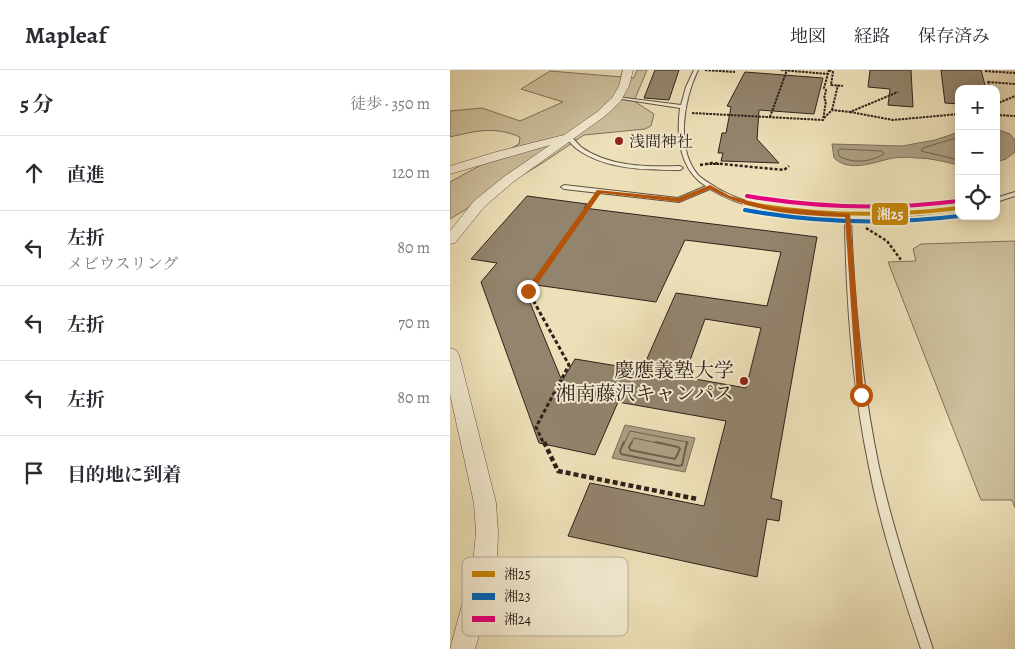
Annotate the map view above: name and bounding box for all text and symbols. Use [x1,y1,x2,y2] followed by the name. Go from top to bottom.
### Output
[25,19,107,51] text: Mapleaf
[790,24,826,48] text: 地図
[854,24,890,48] text: 経路
[918,24,990,48] text: 保存済み
[955,85,1000,220] map controls
[955,85,1000,130] button: +
[20,90,54,118] text: 5 分
[350,93,430,115] text: 徒歩 · 350 m
[955,130,1000,175] button: −
[629,131,693,153] place label: 浅間神社
[613,135,625,147] marker: 浅間神社
[20,159,48,187] icon: ahead
[67,162,105,188] text: 直進
[392,162,430,184] text: 120 m
[955,175,1000,220] button: locate
[871,202,909,226] line badge: 湘25
[877,205,903,224] text: 湘25
[67,225,105,251] text: 左折
[20,234,48,262] icon: left
[397,237,430,259] text: 80 m
[67,253,178,275] text: メビウスリング
[517,280,540,303] route end
[20,309,48,337] icon: left
[67,312,105,338] text: 左折
[398,312,430,334] text: 70 m
[555,357,734,407] place label: 慶應義塾大学 湘南藤沢キャンパス
[738,375,750,387] marker: 慶應義塾大学 湘南藤沢キャンパス
[20,384,48,412] icon: left
[850,384,873,407] route start
[67,387,105,413] text: 左折
[397,387,430,409] text: 80 m
[20,459,48,487] icon: arrive
[67,462,181,488] text: 目的地に到着
[462,557,628,636] legend
[504,565,531,584] text: 湘25
[504,587,531,606] text: 湘23
[504,610,531,629] text: 湘24

